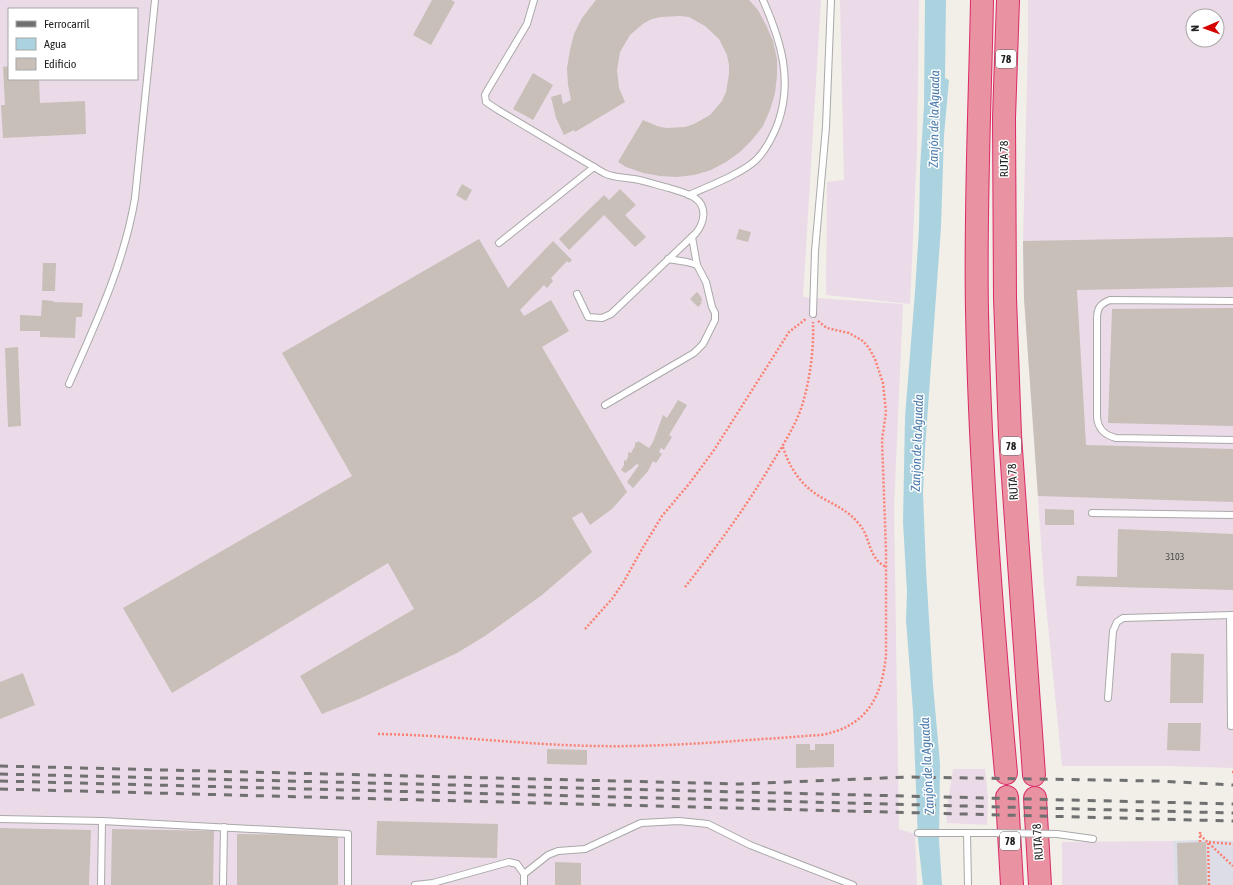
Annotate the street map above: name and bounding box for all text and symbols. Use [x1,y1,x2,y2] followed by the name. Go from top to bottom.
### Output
[8,8,138,80] legend
[1185,8,1225,48] north arrow
[44,17,91,31] text: Ferrocarril
[1189,25,1201,32] text: N
[44,37,66,51] text: Agua
[996,50,1016,68] road number: 78
[44,57,77,71] text: Edificio
[926,70,942,168] water label: Zanjón de la Aguada
[997,140,1011,177] street label: RUTA 78
[908,394,926,492] water label: Zanjón de la Aguada
[1001,437,1021,455] road number: 78
[1005,463,1021,501] street label: RUTA 78
[1166,551,1185,562] house number: 3103
[917,717,937,815] water label: Zanjón de la Aguada
[1030,823,1046,861] street label: RUTA 78
[1000,832,1020,850] road number: 78

